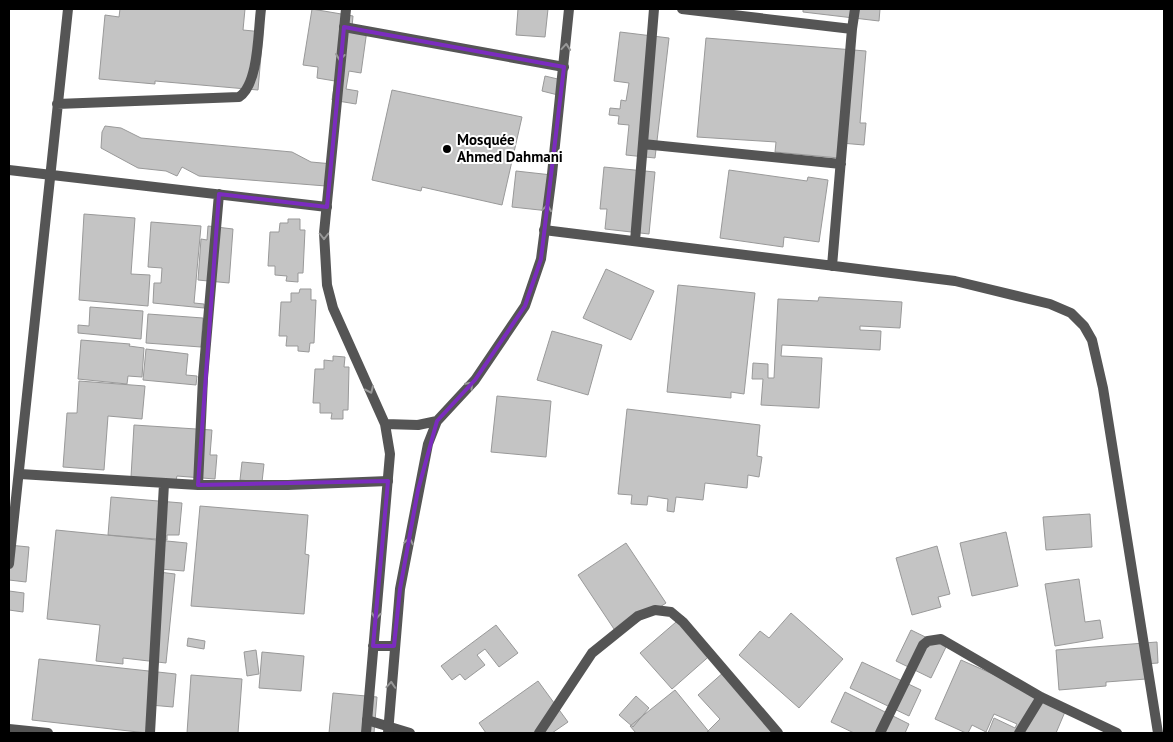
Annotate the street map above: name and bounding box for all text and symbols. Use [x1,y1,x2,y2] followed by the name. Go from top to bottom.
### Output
[560,42,571,50] one-way arrow
[335,54,346,62] one-way arrow
[457,130,563,166] place label: Mosquée Ahmed Dahmani
[441,143,453,155] marker: Mosquée Ahmed Dahmani
[542,204,552,212] one-way arrow
[319,233,329,241] one-way arrow
[464,382,473,391] one-way arrow
[364,385,375,394] one-way arrow
[403,537,413,546] one-way arrow
[371,612,382,620] one-way arrow
[385,680,396,688] one-way arrow

